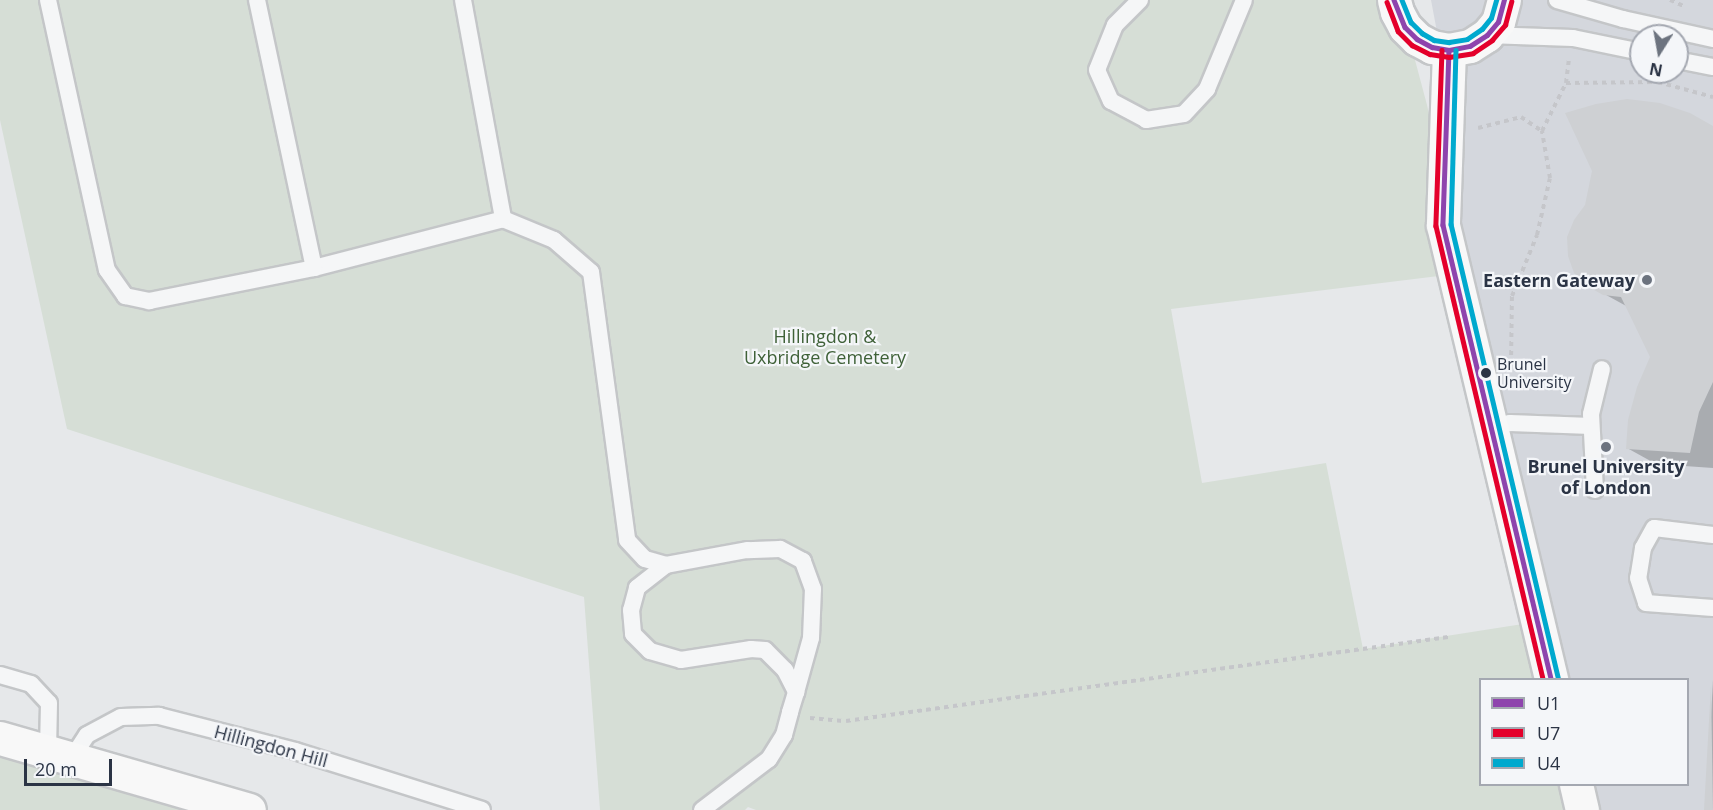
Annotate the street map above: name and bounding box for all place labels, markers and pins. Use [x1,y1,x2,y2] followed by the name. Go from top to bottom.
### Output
[1483,269,1635,291] place label: Eastern Gateway
[1640,273,1654,287] marker: Eastern Gateway
[1497,354,1571,392] place label: Brunel University
[1480,367,1492,379] marker: Brunel University
[1599,440,1613,454] marker: Brunel University of London
[1527,456,1685,498] place label: Brunel University of London

